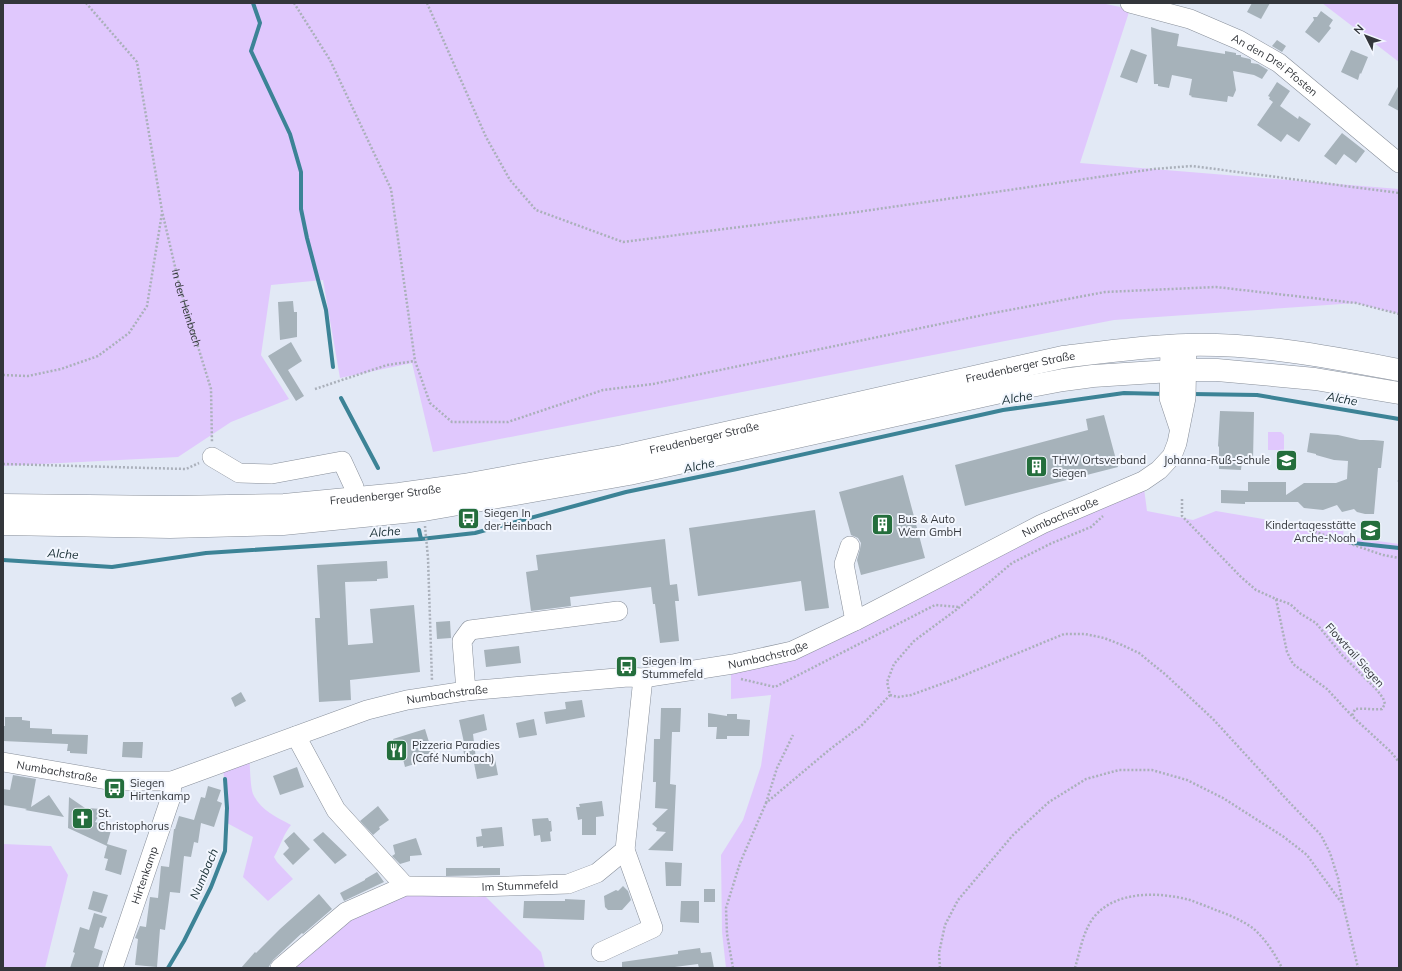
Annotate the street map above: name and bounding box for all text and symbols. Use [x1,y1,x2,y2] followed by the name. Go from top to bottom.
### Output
[1346,16,1386,56] north arrow
[1351,22,1367,37] text: N
[1230,31,1321,99] street label: An den Drei Pfosten
[169,268,205,348] street label: In der Heinbach
[964,349,1076,386] street label: Freudenberger Straße
[999,388,1034,408] water label: Alche
[1324,388,1359,409] water label: Alche
[648,419,760,457] street label: Freudenberger Straße
[1273,447,1299,473] school or university icon: Johanna-Ruß-Schule
[1023,453,1049,479] building icon: THW Ortsverband Siegen
[1052,453,1146,480] place label: THW Ortsverband Siegen
[1164,453,1270,467] place label: Johanna-Ruß-Schule
[681,455,716,476] water label: Alche
[329,481,442,508] street label: Freudenberger Straße
[1019,494,1100,540] street label: Numbachstraße
[456,506,482,532] bus stop icon: Siegen In der Heinbach
[484,506,552,533] place label: Siegen In der Heinbach
[869,512,895,538] building icon: Bus & Auto Wern GmbH
[898,512,962,539] place label: Bus & Auto Wern GmbH
[1265,518,1356,545] place label: Kindertagesstätte Arche-Noah
[1358,518,1384,544] school or university icon: Kindertagesstätte Arche-Noah
[368,523,402,540] water label: Alche
[46,545,80,562] water label: Alche
[1322,620,1388,690] street label: Flowtrail Siegen
[727,637,810,672] street label: Numbachstraße
[613,654,639,680] bus stop icon: Siegen Im Stummefeld
[642,654,703,681] place label: Siegen Im Stummefeld
[405,682,489,707] street label: Numbachstraße
[383,738,409,764] restaurant icon: Pizzeria Paradies (Café Numbach)
[412,738,500,765] place label: Pizzeria Paradies (Café Numbach)
[16,757,99,785] street label: Numbachstraße
[102,776,128,802] bus stop icon: Siegen Hirtenkamp
[130,776,190,803] place label: Siegen Hirtenkamp
[69,806,95,832] church icon: St. Christophorus
[98,806,169,833] place label: St. Christophorus
[128,844,161,906] street label: Hirtenkamp
[186,846,221,901] water label: Numbach
[481,877,558,894] street label: Im Stummefeld

